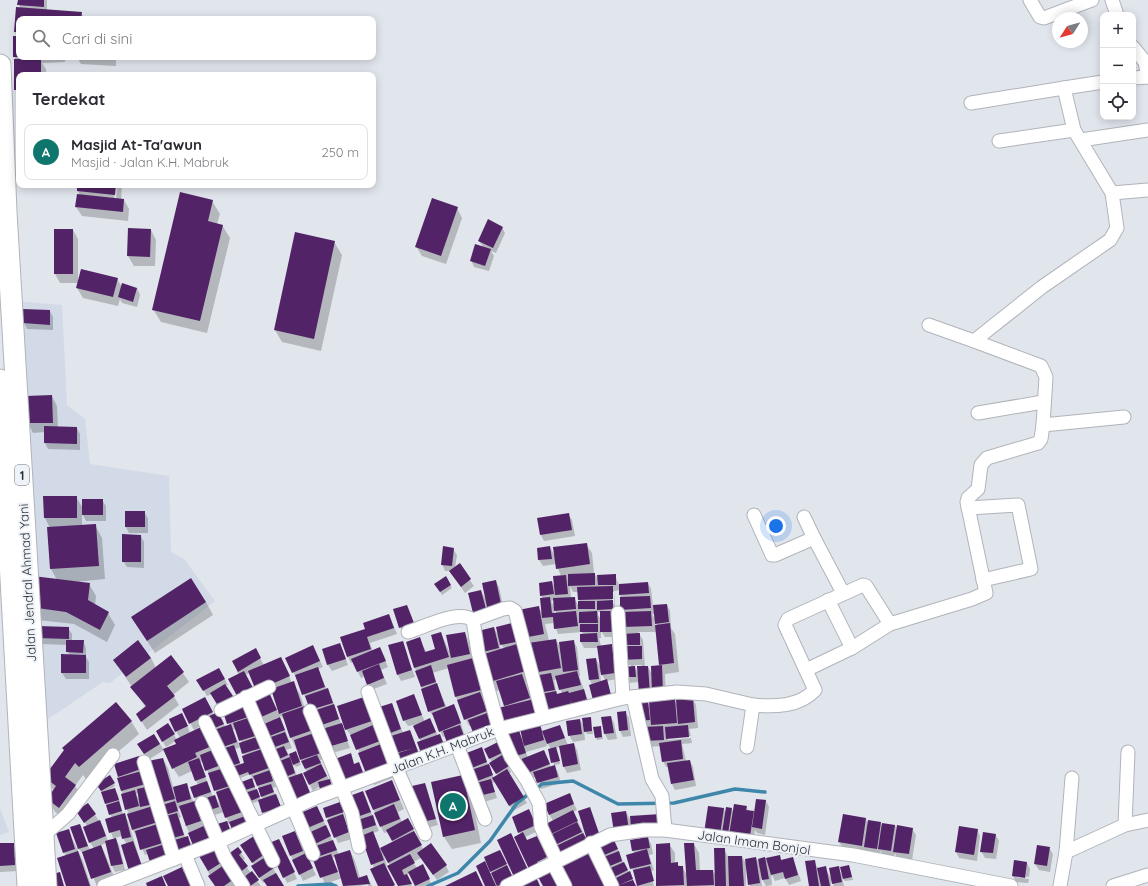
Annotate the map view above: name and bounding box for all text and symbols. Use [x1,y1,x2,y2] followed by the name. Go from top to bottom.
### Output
[1052,12,1088,48] north arrow
[1100,12,1136,120] map controls
[1100,12,1136,48] button: +
[16,16,376,60] search box
[30,27,52,49] icon: search
[62,29,133,48] text: Cari di sini
[1100,48,1136,84] button: −
[1100,84,1136,120] button: locate
[32,88,106,109] text: Terdekat
[71,135,202,154] text: Masjid At-Ta'awun
[42,144,50,160] text: A
[322,144,359,160] text: 250 m
[71,154,229,170] text: Masjid · Jalan K.H. Mabruk
[15,465,29,485] road number: 1
[15,503,39,663] street label: Jalan Jendral Ahmad Yani
[766,516,786,536] your location
[388,723,496,777] street label: Jalan K.H. Mabruk
[440,791,466,821] pin: A
[697,826,811,858] street label: Jalan Imam Bonjol

